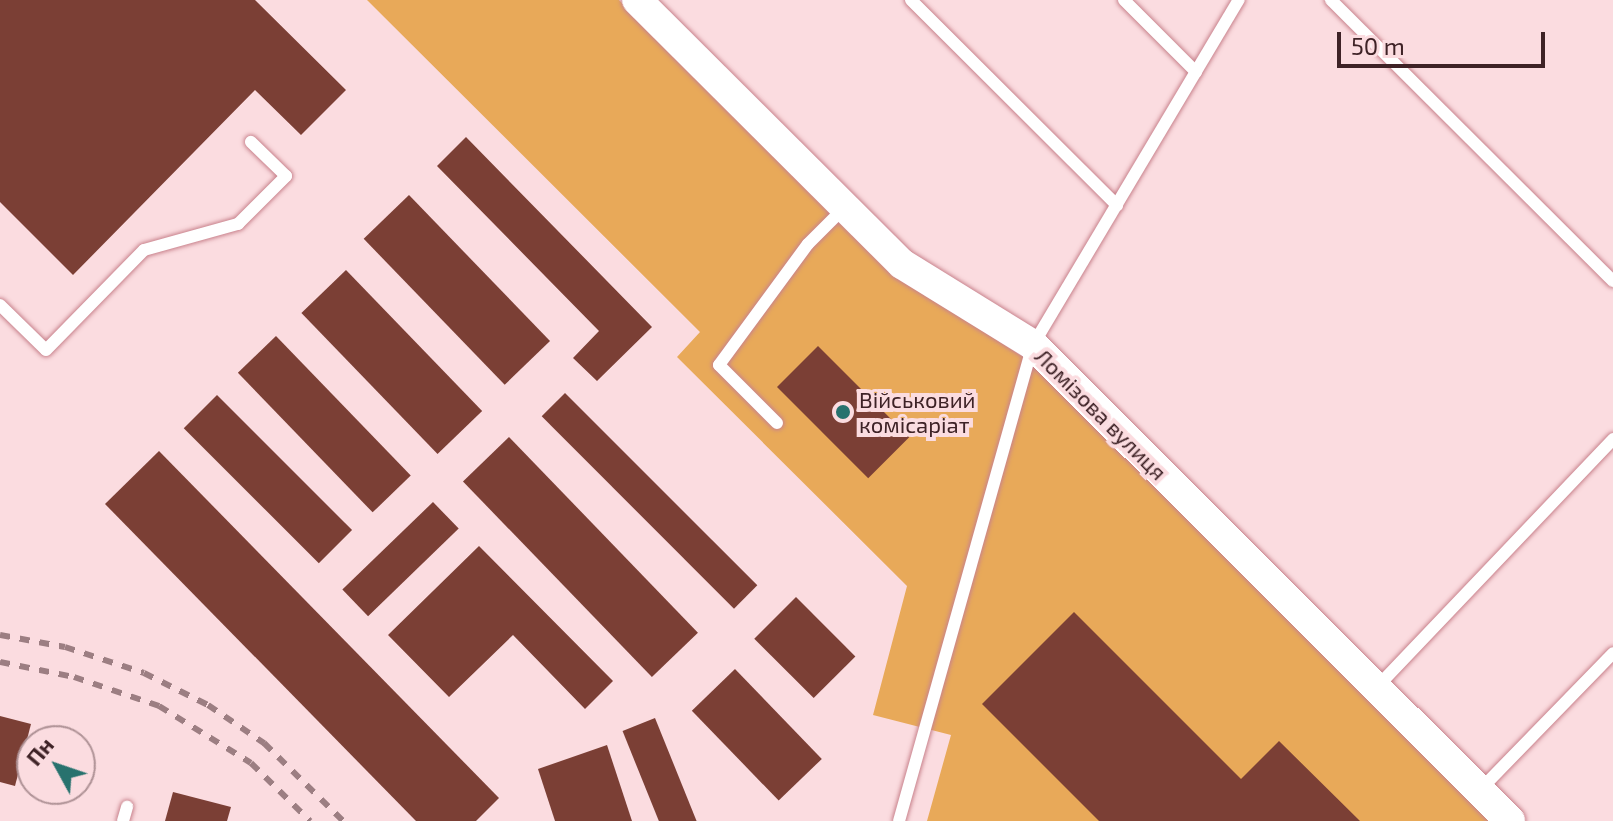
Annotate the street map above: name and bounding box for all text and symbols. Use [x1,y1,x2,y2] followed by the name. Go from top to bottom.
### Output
[1341,16,1549,66] scale bar
[1351,31,1405,60] text: 50 m
[1030,343,1172,485] street label: Ломізова вулиця
[859,386,976,438] place label: Військовий комісаріат
[834,403,852,421] marker: Військовий комісаріат
[16,725,96,805] north arrow
[20,732,58,770] text: Пн

